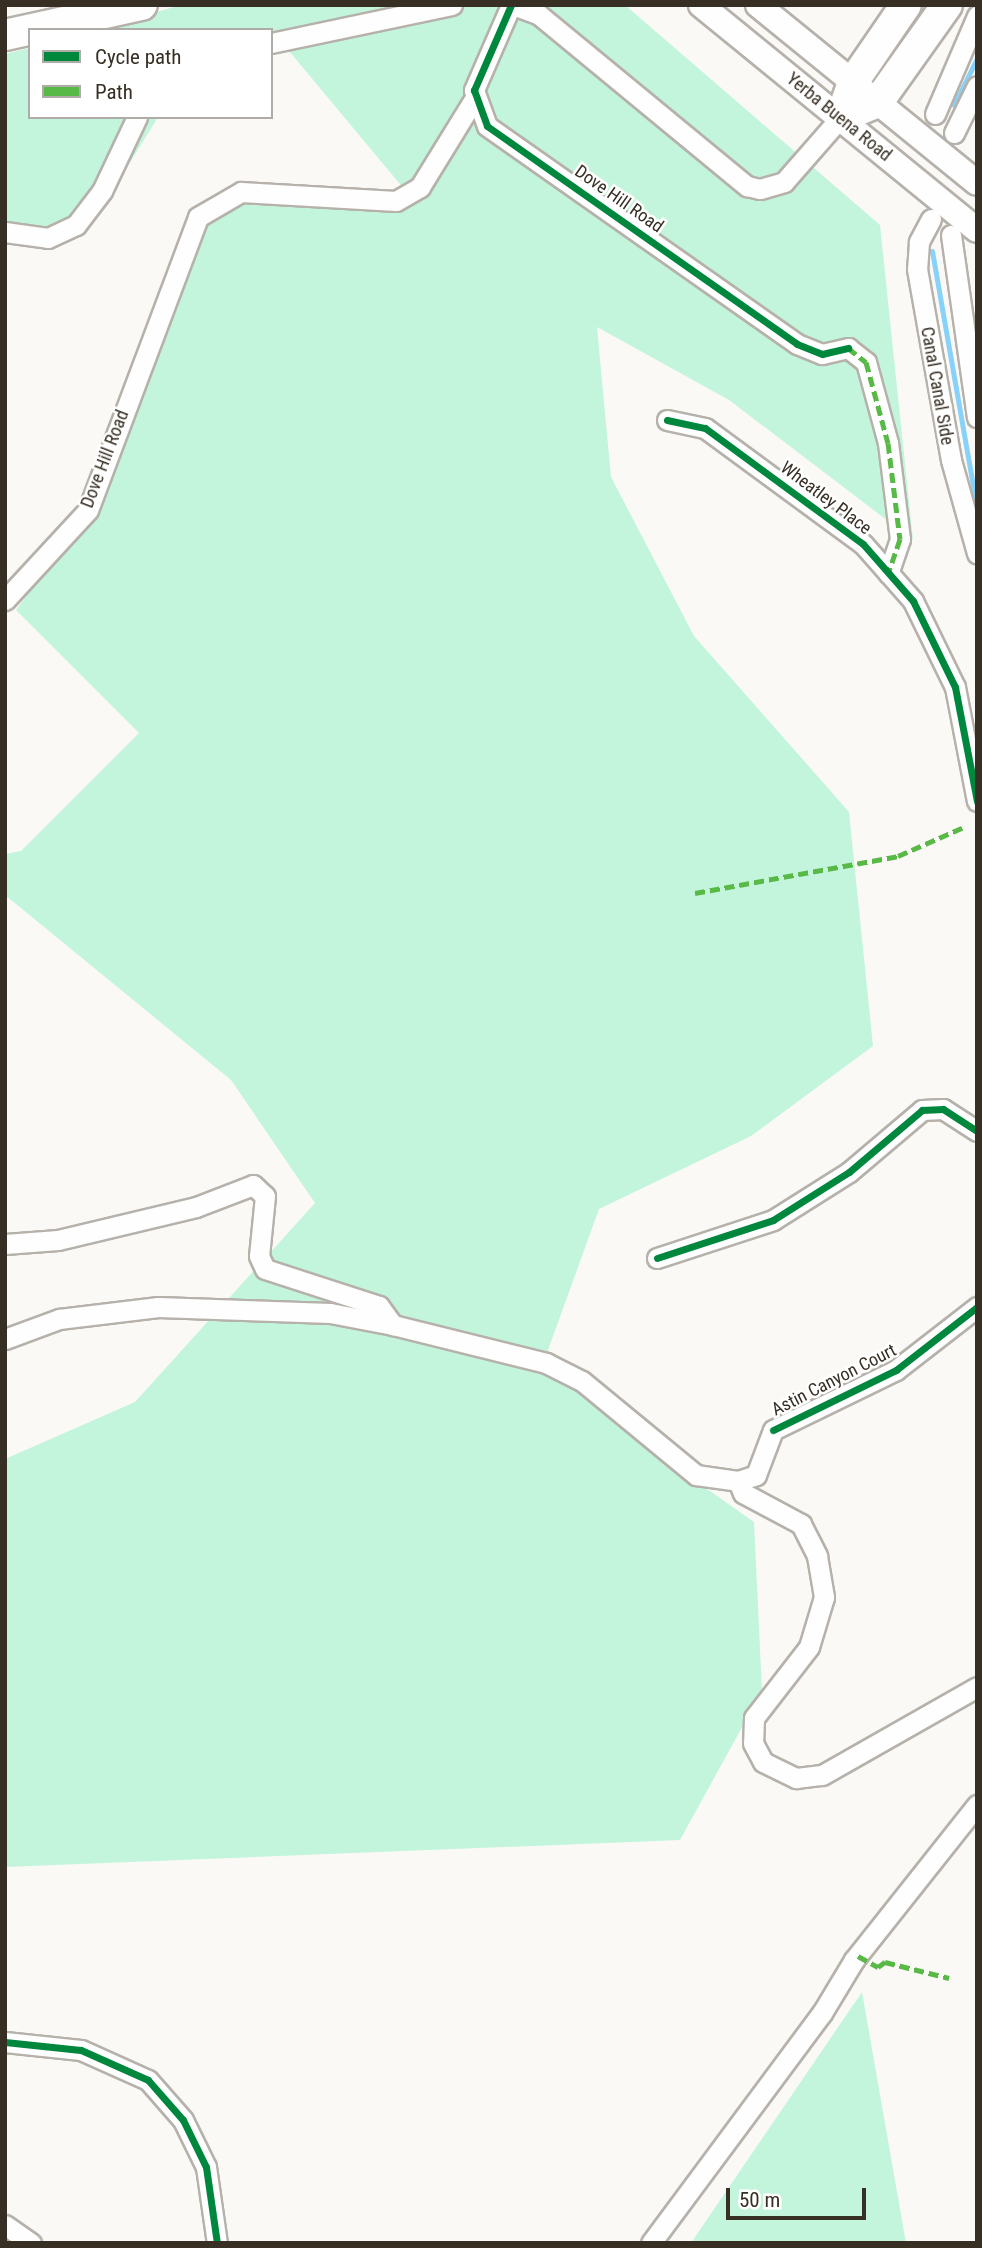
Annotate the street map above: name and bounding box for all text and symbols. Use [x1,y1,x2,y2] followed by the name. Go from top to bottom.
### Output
[28,28,273,119] legend
[95,45,181,69] text: Cycle path
[782,68,896,166] street label: Yerba Buena Road
[95,80,133,104] text: Path
[571,161,667,237] street label: Dove Hill Road
[916,325,958,447] street label: Canal Canal Side
[76,407,134,511] street label: Dove Hill Road
[776,457,876,539] street label: Wheatley Place
[768,1339,900,1421] street label: Astin Canyon Court
[730,2174,870,2218] scale bar
[739,2188,780,2212] text: 50 m

